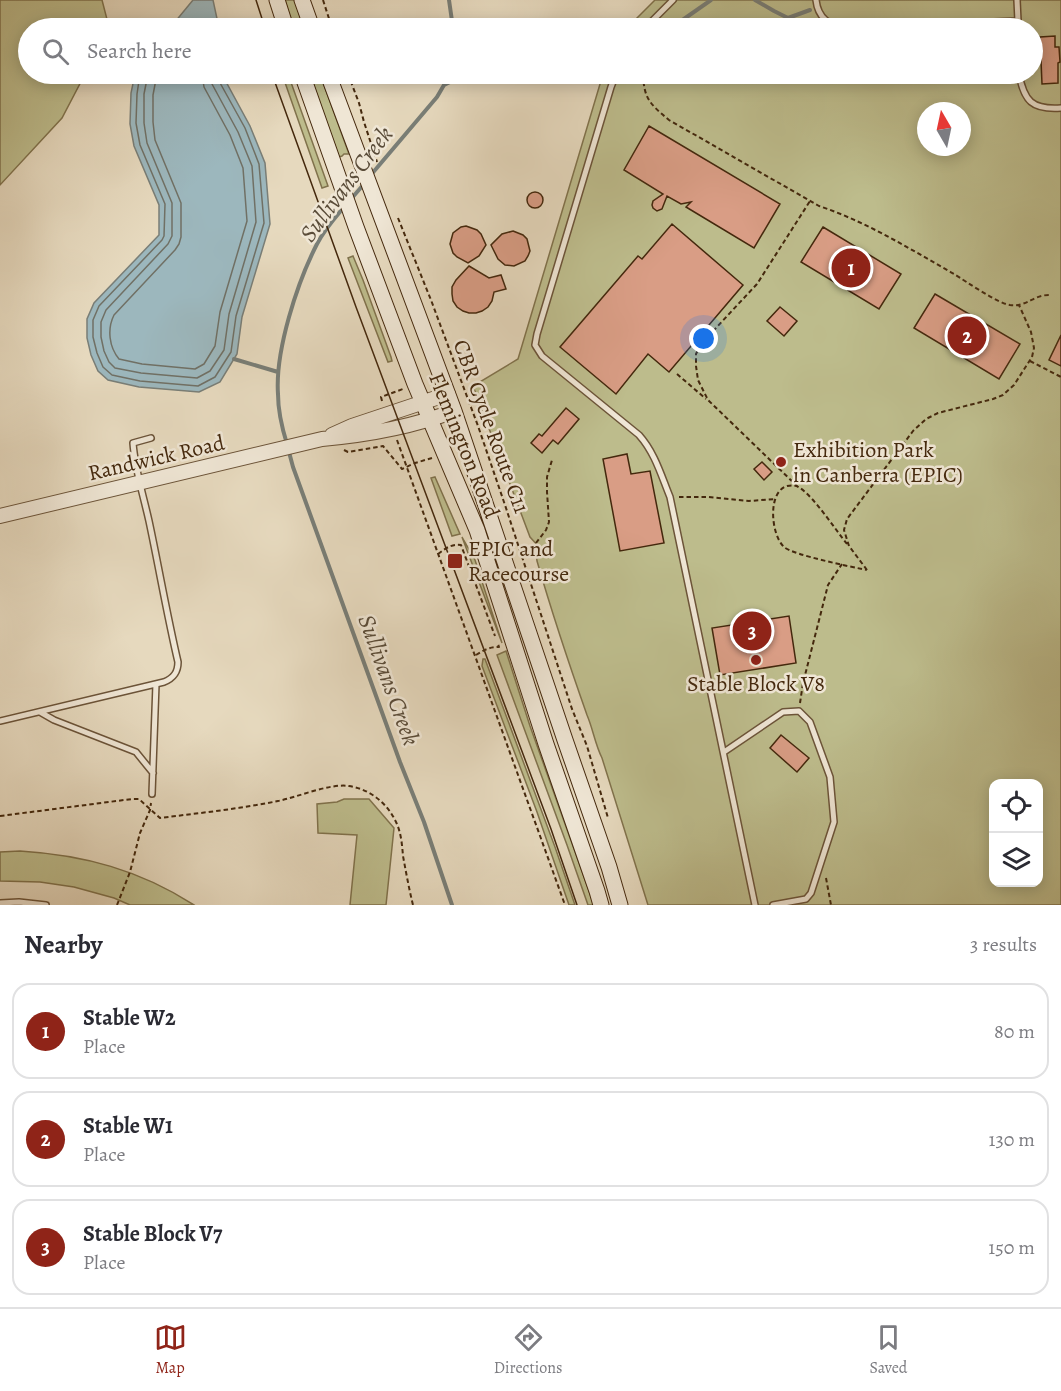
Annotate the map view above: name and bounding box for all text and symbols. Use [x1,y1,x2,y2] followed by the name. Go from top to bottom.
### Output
[18,18,1043,84] search box
[39,35,72,68] icon: search
[87,36,192,66] text: Search here
[917,102,971,156] north arrow
[292,119,400,248] water label: Sullivans Creek
[832,246,870,290] pin: 1
[948,314,986,358] pin: 2
[689,324,718,353] your location
[446,335,536,517] street label: CBR Cycle Route C11
[421,368,507,523] street label: Flemington Road
[85,428,228,488] street label: Randwick Road
[793,435,963,490] place label: Exhibition Park in Canberra (EPIC)
[774,455,788,469] marker: Exhibition Park in Canberra (EPIC)
[468,534,569,589] place label: EPIC and Racecourse
[446,552,464,570] marker: EPIC and Racecourse
[732,608,771,654] pin: 3
[351,610,428,750] water label: Sullivans Creek
[749,653,763,667] marker: Stable Block V8
[687,669,825,699] place label: Stable Block V8
[989,779,1043,887] map controls
[989,779,1043,833] button: locate
[989,833,1043,887] button: layers
[24,927,103,962] text: Nearby
[970,931,1037,958] text: 3 results
[83,1003,176,1033] text: Stable W2
[42,1018,49,1045] text: 1
[994,1018,1035,1045] text: 80 m
[83,1033,125,1060] text: Place
[83,1111,173,1141] text: Stable W1
[41,1126,50,1153] text: 2
[989,1126,1035,1153] text: 130 m
[83,1141,125,1168] text: Place
[83,1219,223,1249] text: Stable Block V7
[41,1234,50,1261] text: 3
[988,1234,1035,1261] text: 150 m
[83,1249,125,1276] text: Place
[154,1321,187,1379] tab: Map
[494,1321,562,1379] tab: Directions
[869,1321,907,1379] tab: Saved

